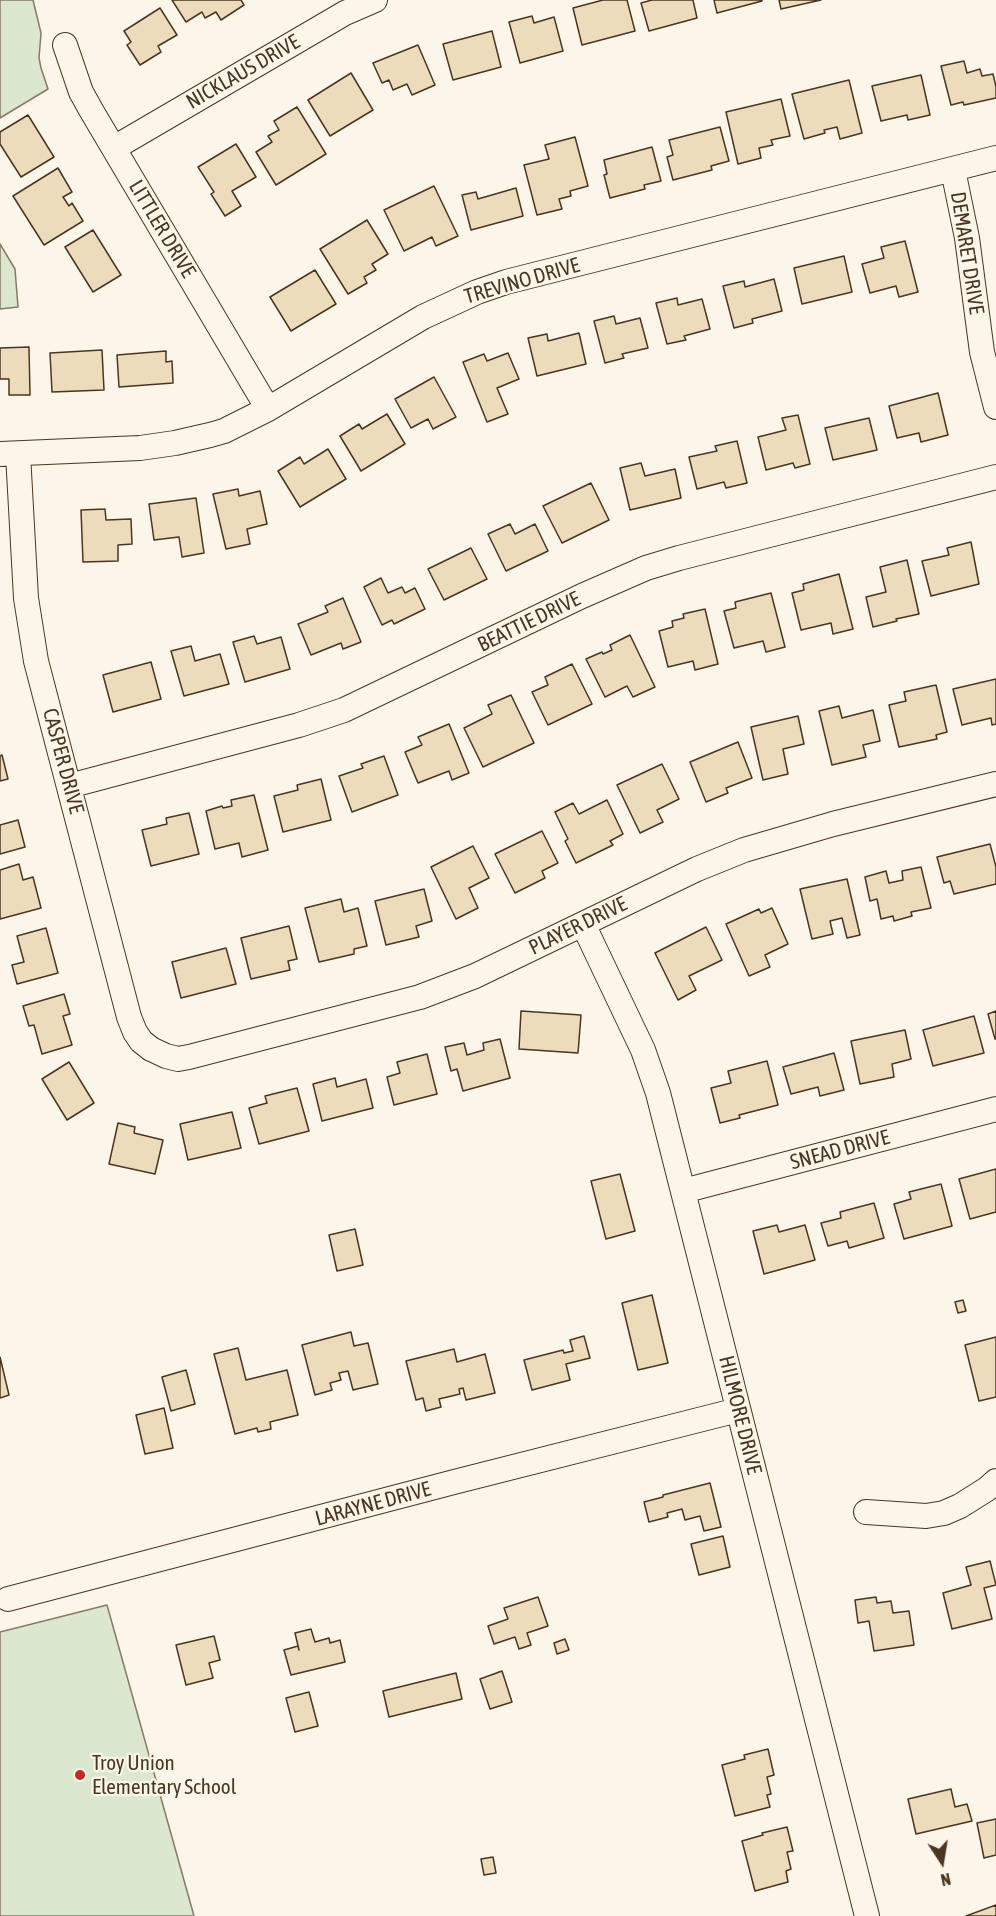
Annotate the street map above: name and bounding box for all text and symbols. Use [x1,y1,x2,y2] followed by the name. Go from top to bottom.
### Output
[182,29,304,115] street label: NICKLAUS DRIVE
[123,176,201,282] street label: LITTLER DRIVE
[945,190,989,316] street label: DEMARET DRIVE
[461,253,583,309] street label: TREVINO DRIVE
[474,586,584,658] street label: BEATTIE DRIVE
[37,706,89,816] street label: CASPER DRIVE
[525,891,631,961] street label: PLAYER DRIVE
[788,1125,892,1175] street label: SNEAD DRIVE
[713,1353,767,1477] street label: HILMORE DRIVE
[312,1476,434,1532] street label: LARAYNE DRIVE
[92,1750,236,1800] place label: Troy Union Elementary School
[73,1768,87,1782] marker: Troy Union Elementary School
[912,1832,972,1892] north arrow
[939,1870,952,1889] text: N

